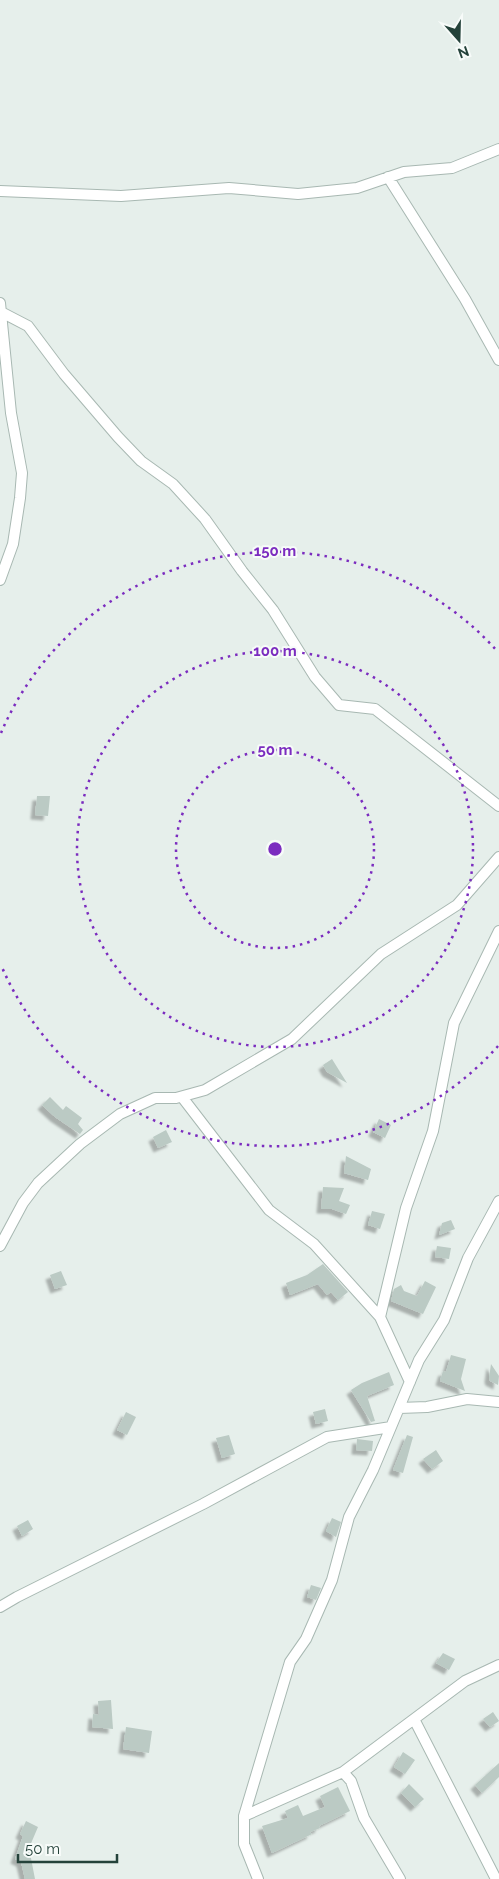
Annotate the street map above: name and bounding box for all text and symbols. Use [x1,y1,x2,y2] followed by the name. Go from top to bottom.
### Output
[434,15,484,65] north arrow
[456,43,471,62] text: N
[254,542,296,560] text: 150 m
[253,642,297,660] text: 100 m
[257,741,293,759] text: 50 m
[266,840,284,858] centre of rings
[18,1832,116,1864] scale bar
[25,1840,60,1858] text: 50 m

